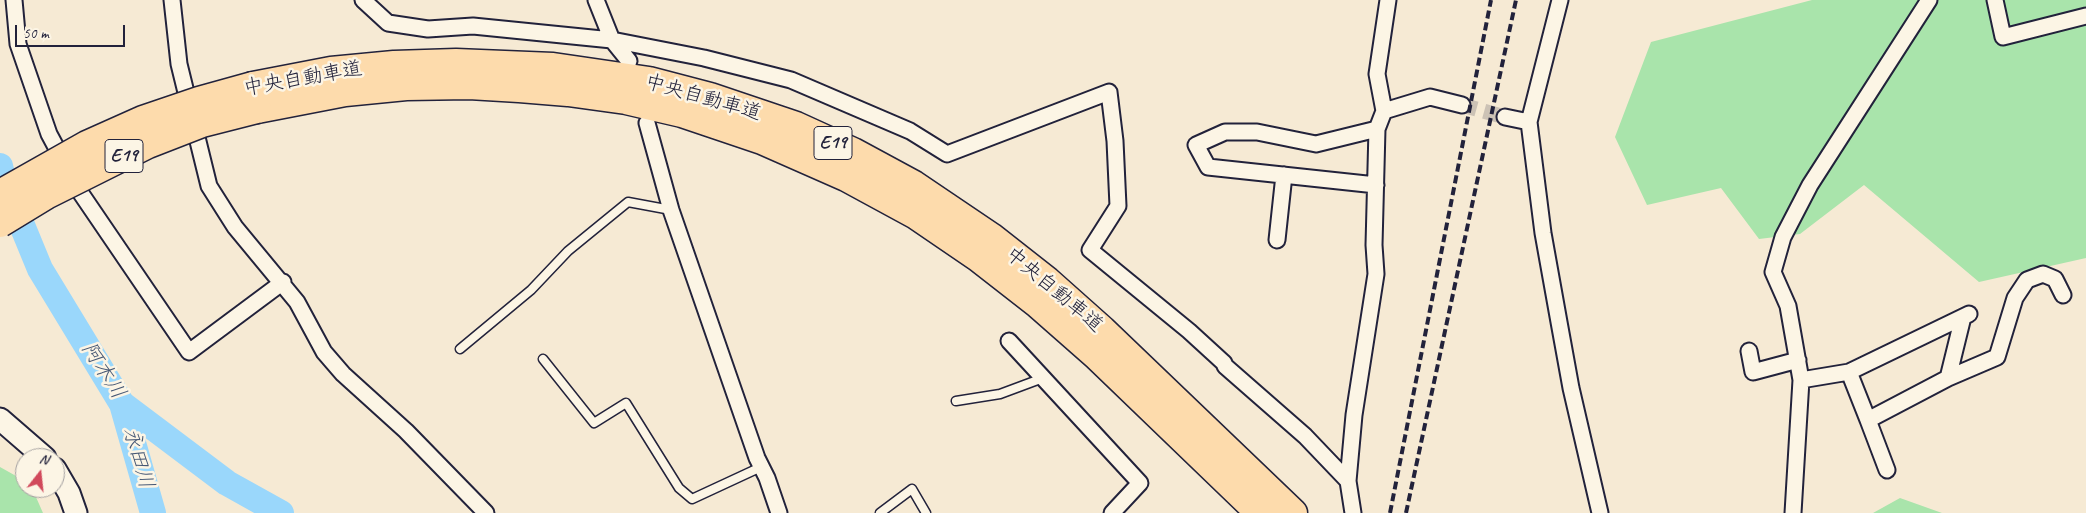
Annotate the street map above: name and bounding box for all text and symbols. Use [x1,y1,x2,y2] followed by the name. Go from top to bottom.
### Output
[18,15,128,47] scale bar
[23,24,49,43] text: 50 m
[242,57,364,101] street label: 中央自動車道
[642,70,764,126] street label: 中央自動車道
[814,126,852,160] road number: E19
[105,140,143,172] road number: E19
[1000,242,1108,338] street label: 中央自動車道
[75,338,131,404] water label: 阿木川
[117,424,159,492] water label: 永田川
[15,448,65,498] north arrow
[37,450,51,468] text: N

